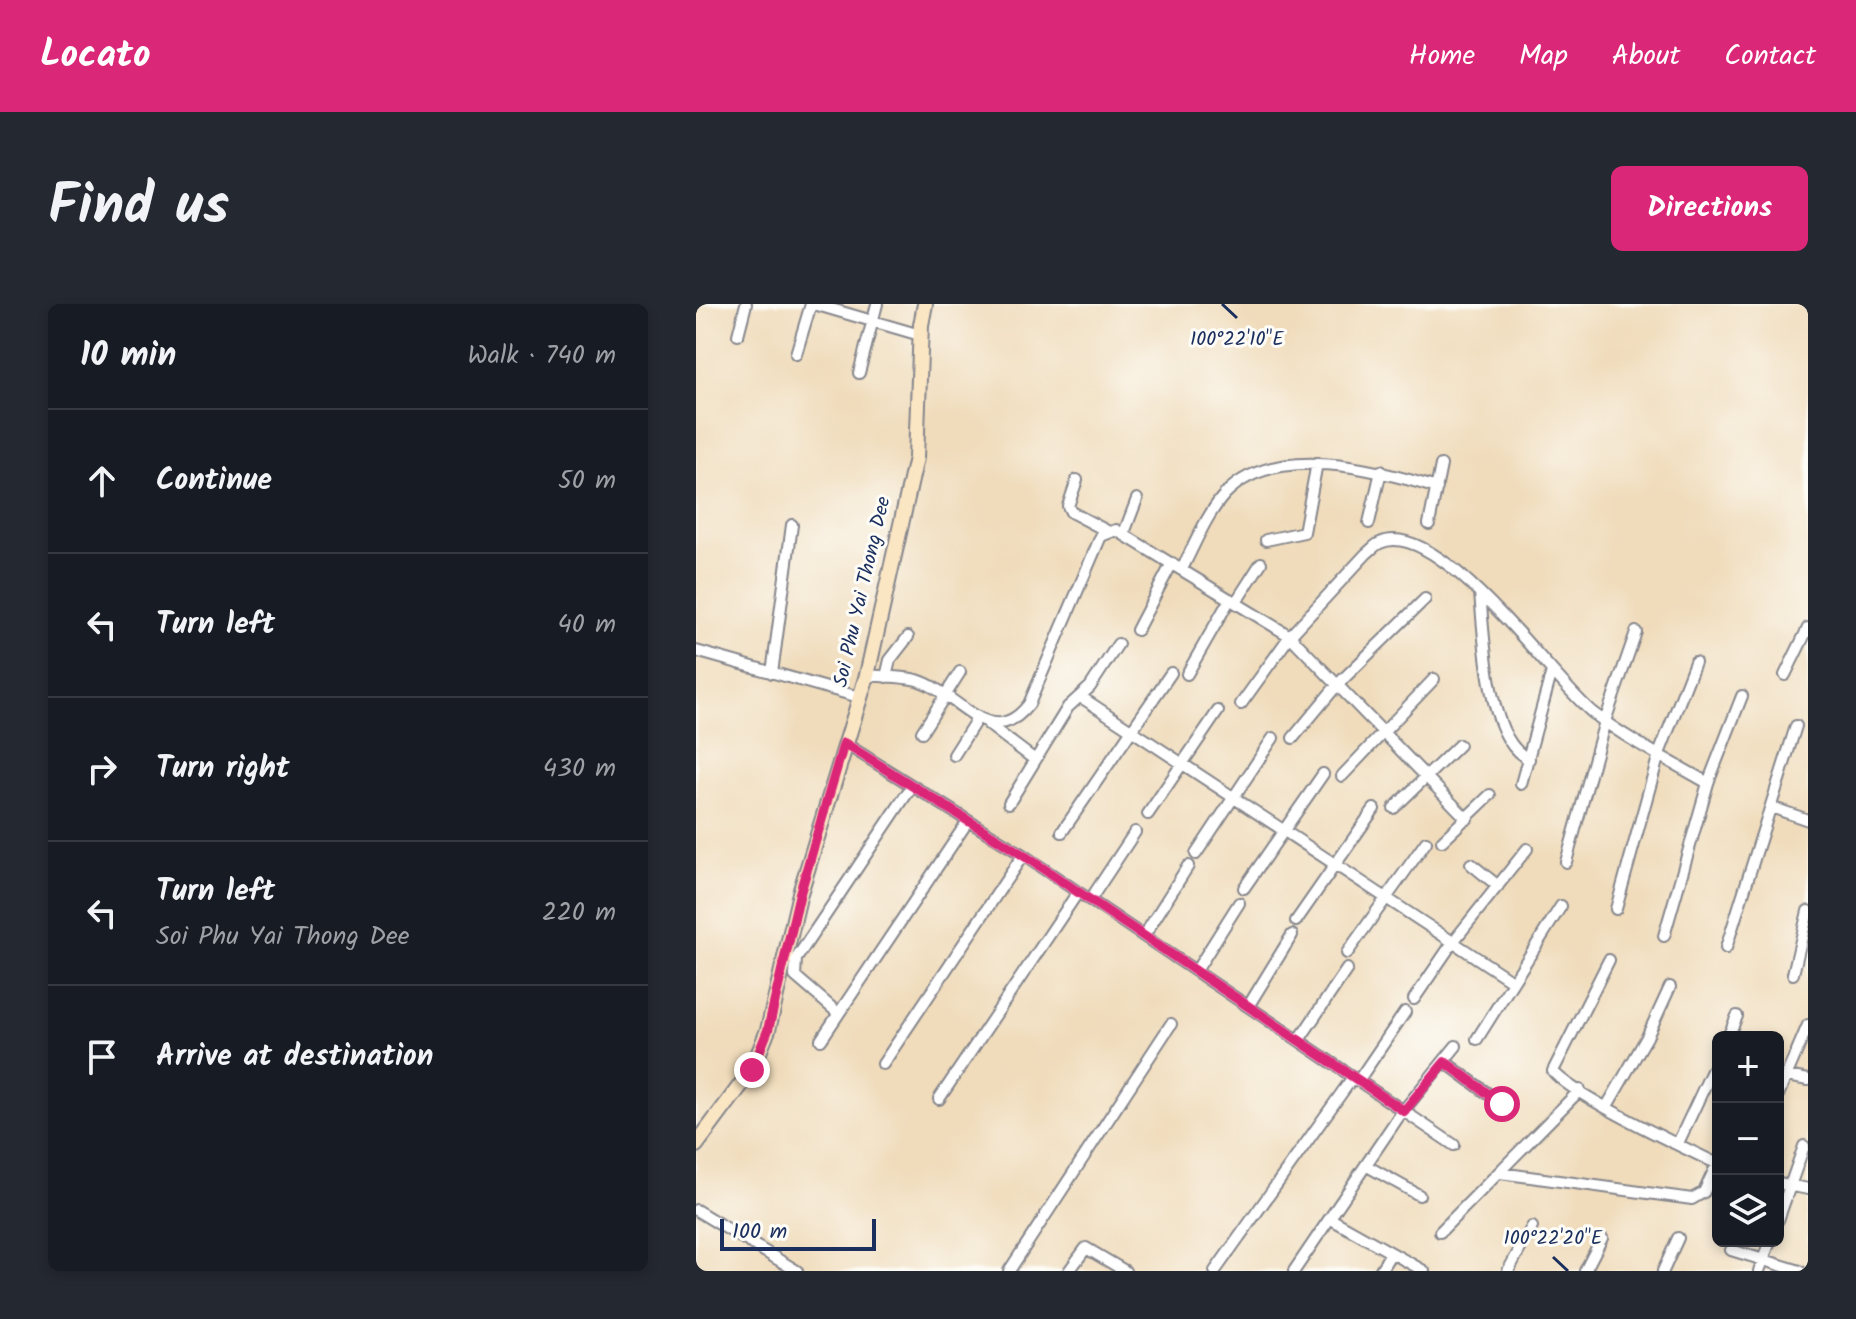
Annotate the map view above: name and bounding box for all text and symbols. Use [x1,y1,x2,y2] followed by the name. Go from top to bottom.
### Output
[40,26,151,86] text: Locato
[1409,34,1475,79] text: Home
[1519,34,1568,79] text: Map
[1612,34,1680,79] text: About
[1724,34,1816,79] text: Contact
[48,163,229,253] text: Find us
[1611,166,1808,251] button: Directions
[1190,324,1285,356] text: 100°22'10"E
[80,329,176,383] text: 10 min
[467,335,616,377] text: Walk · 740 m
[156,457,272,505] text: Continue
[80,459,124,503] icon: ahead
[558,460,616,502] text: 50 m
[825,493,901,691] street label: Soi Phu Yai Thong Dee
[156,601,275,649] text: Turn left
[80,603,124,647] icon: left
[558,604,616,646] text: 40 m
[156,745,289,793] text: Turn right
[80,747,124,791] icon: right
[543,748,616,790] text: 430 m
[156,868,275,916] text: Turn left
[80,891,124,935] icon: left
[542,892,616,934] text: 220 m
[156,916,409,958] text: Soi Phu Yai Thong Dee
[1712,1031,1784,1247] map controls
[1712,1031,1784,1103] button: +
[156,1033,433,1081] text: Arrive at destination
[80,1035,124,1079] icon: arrive
[734,1052,770,1088] route end
[1484,1086,1520,1122] route start
[1712,1103,1784,1175] button: −
[1712,1175,1784,1247] button: layers
[720,1215,876,1251] scale bar
[732,1215,787,1250] text: 100 m
[1503,1223,1604,1255] text: 100°22'20"E

